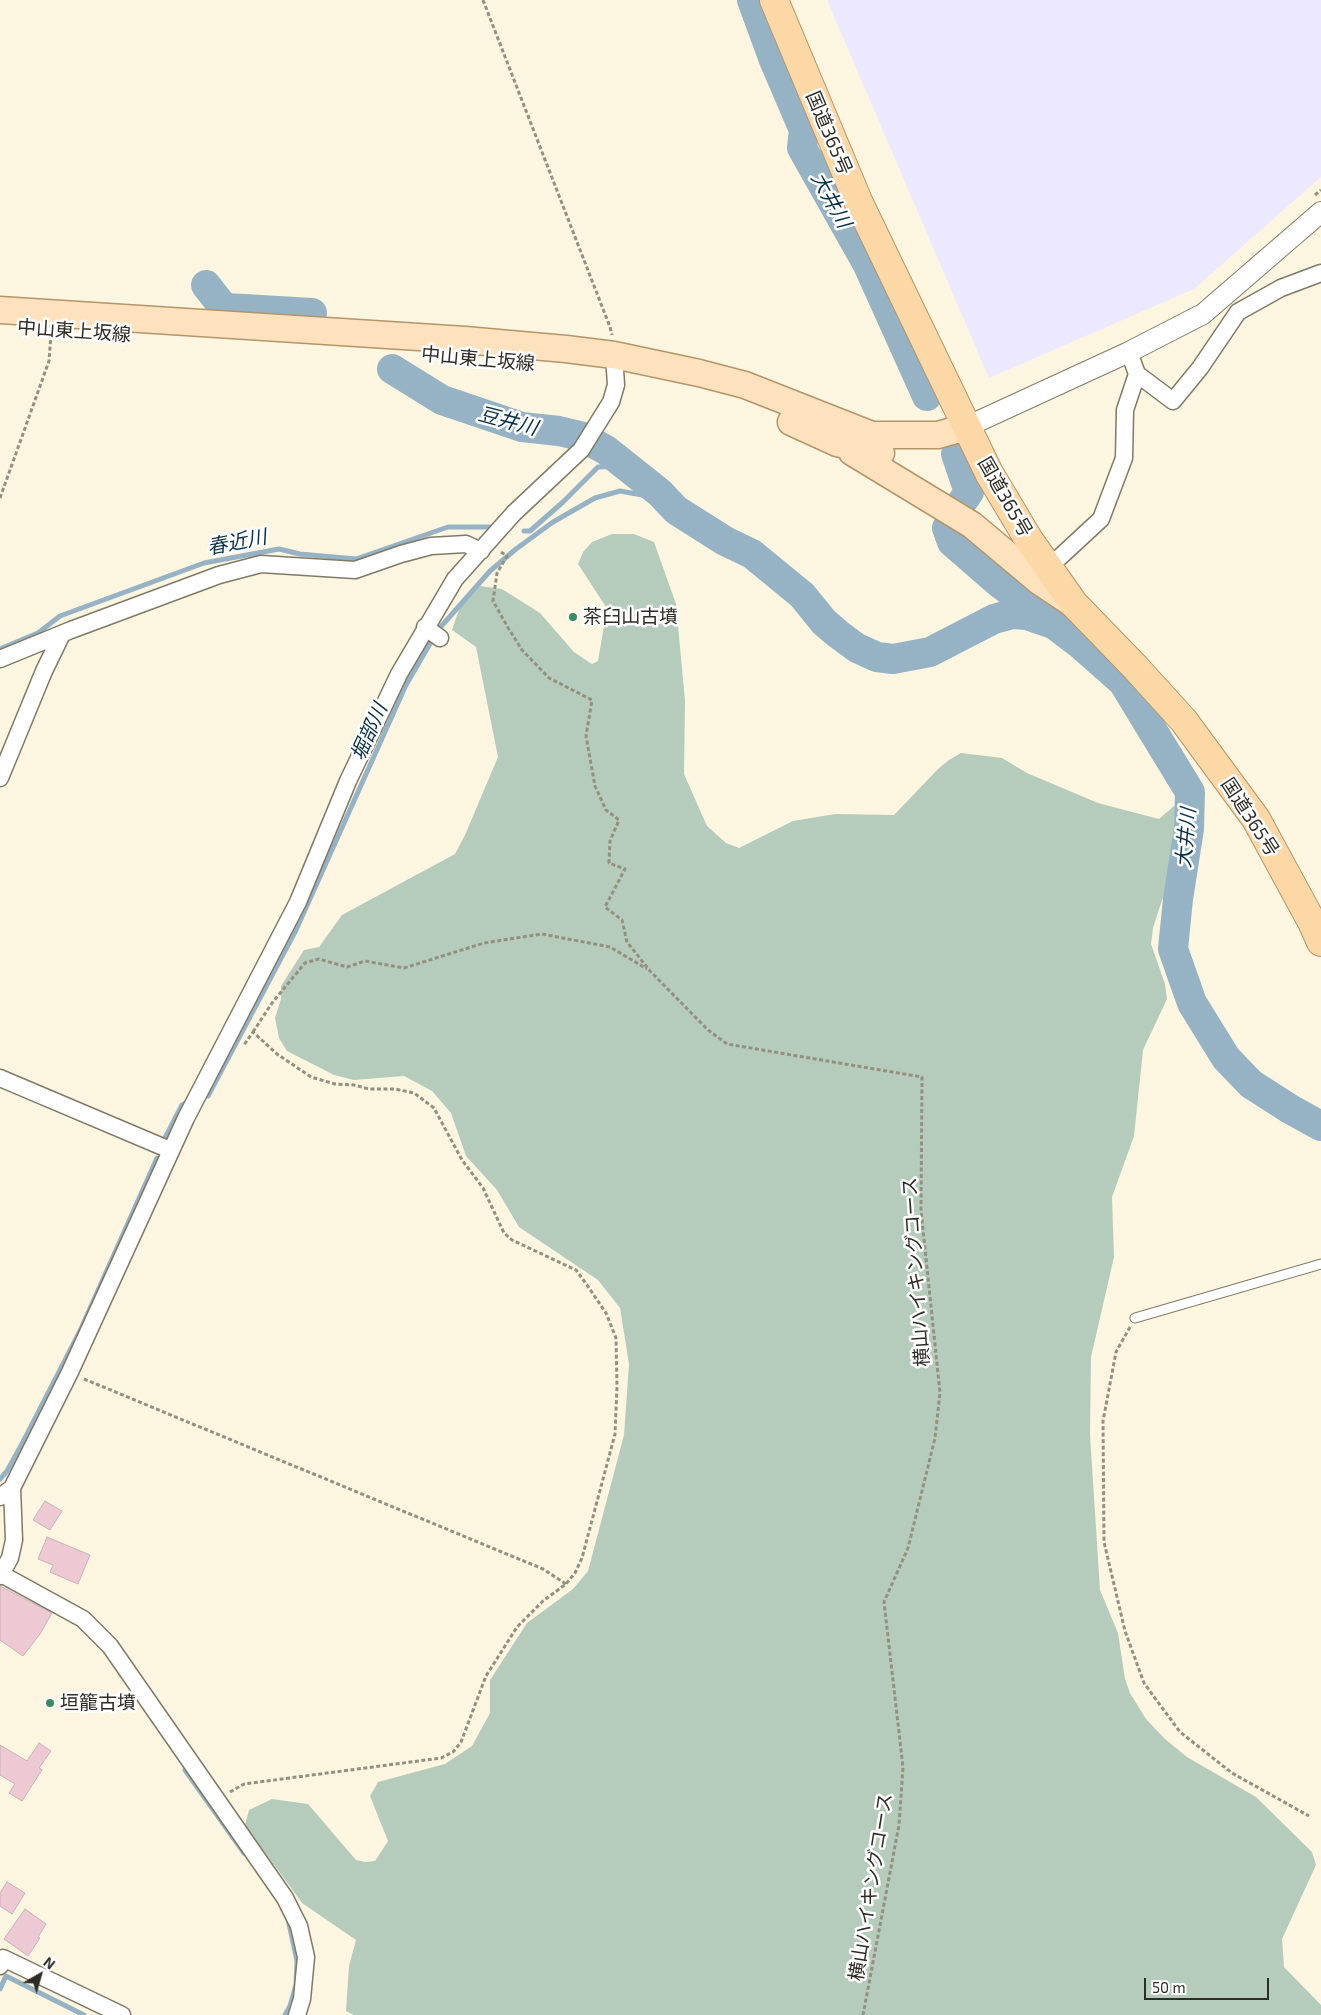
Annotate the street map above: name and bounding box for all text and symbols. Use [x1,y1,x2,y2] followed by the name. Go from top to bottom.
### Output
[801,88,857,178] street label: 国道365号
[806,168,856,232] water label: 大井川
[16,316,132,346] street label: 中山東上坂線
[420,343,536,375] street label: 中山東上坂線
[476,402,540,440] water label: 豆井川
[973,453,1037,541] street label: 国道365号
[205,524,269,560] water label: 春近川
[583,606,678,628] place label: 茶臼山古墳
[567,611,579,623] marker: 茶臼山古墳
[346,700,392,764] water label: 堀部川
[1216,774,1284,860] street label: 国道365号
[1171,807,1201,869] water label: 大井川
[898,1176,934,1368] street label: 横山ハイキングコース
[60,1692,136,1714] place label: 垣籠古墳
[44,1697,56,1709] marker: 垣籠古墳
[845,1791,897,1983] street label: 横山ハイキングコース
[15,1950,65,2000] north arrow
[40,1953,59,1973] text: N
[1146,1968,1271,2000] scale bar
[1152,1978,1186,1996] text: 50 m

